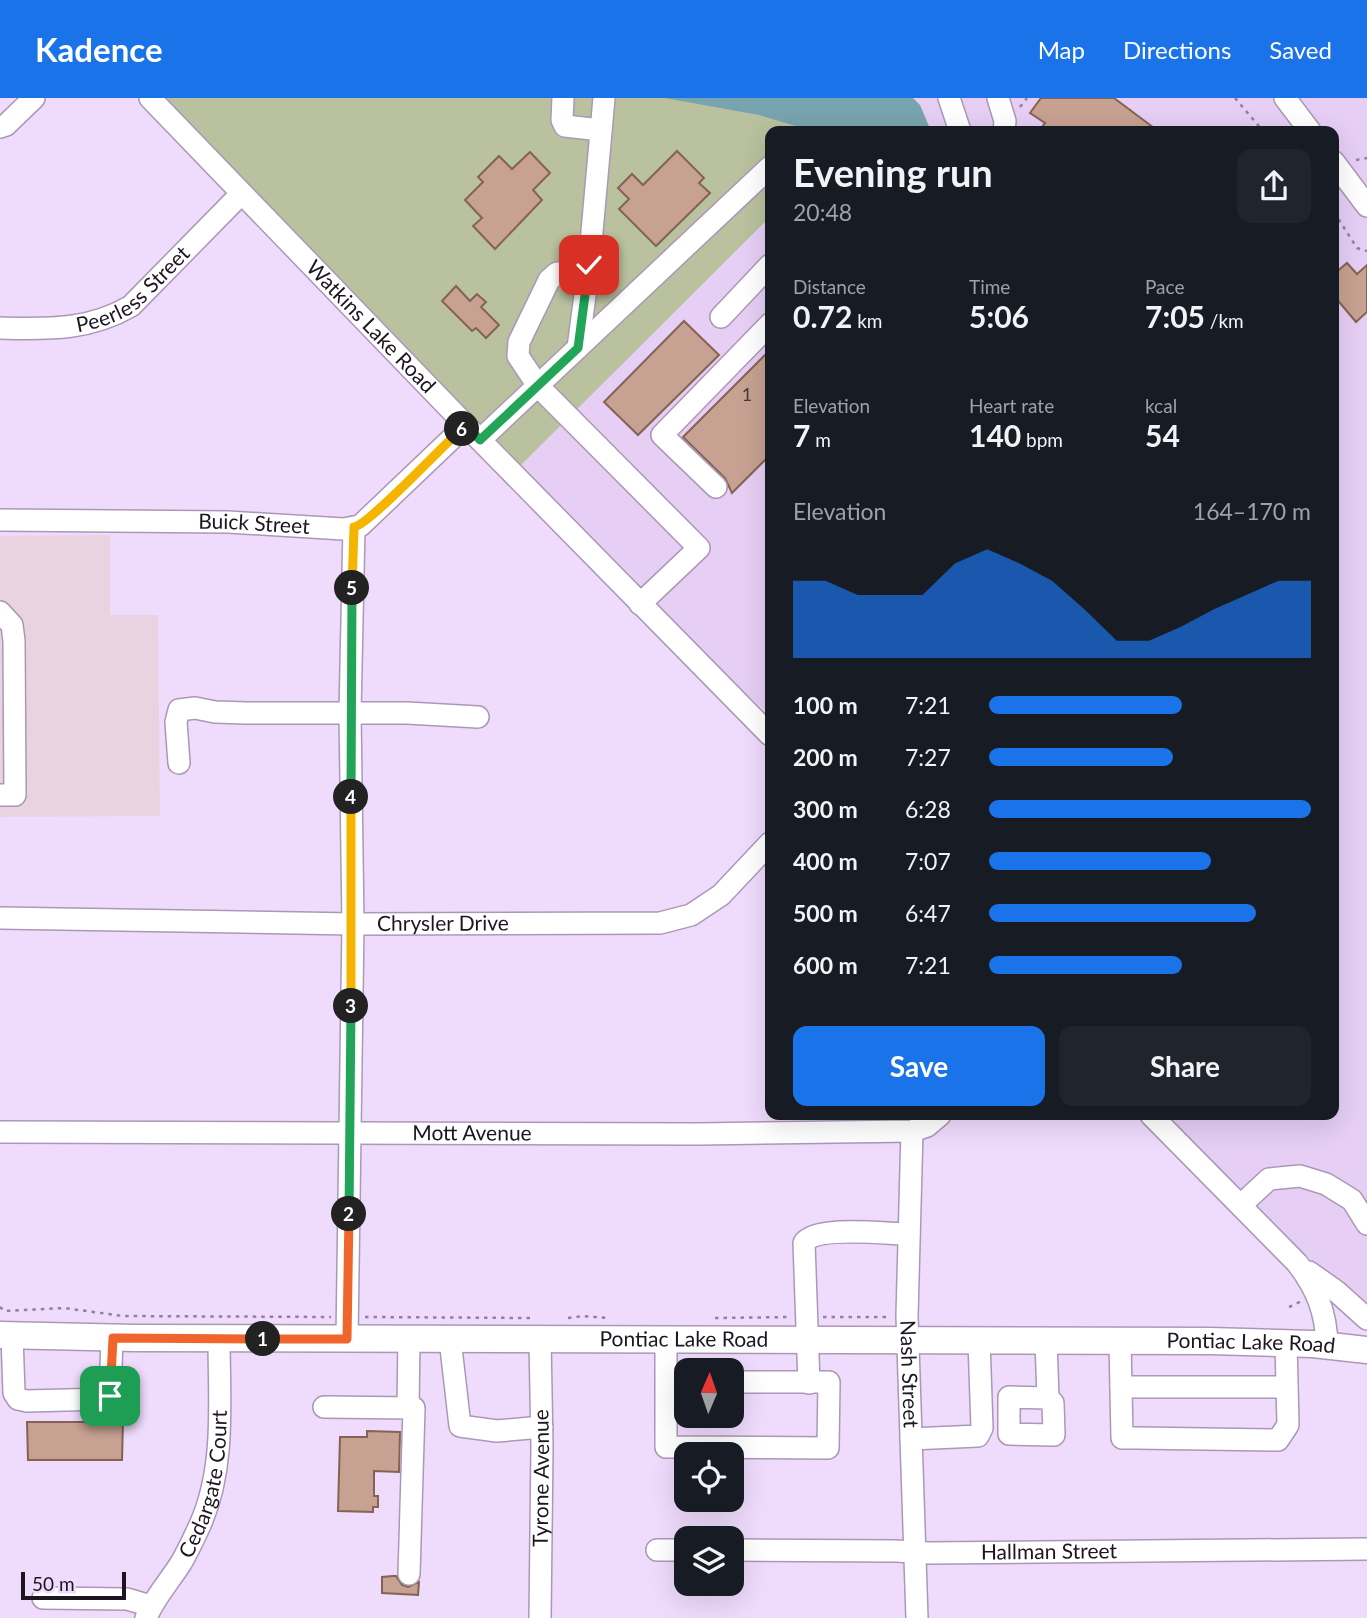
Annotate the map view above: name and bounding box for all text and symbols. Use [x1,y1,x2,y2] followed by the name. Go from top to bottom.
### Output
[35,29,163,69] text: Kadence
[1038,35,1085,64] text: Map
[1123,35,1231,64] text: Directions
[1269,35,1332,64] text: Saved
[793,149,993,195] text: Evening run
[1237,149,1311,223] button: share
[793,198,852,226] text: 20:48
[559,235,619,295] pin
[74,240,194,336] street label: Peerless Street
[570,246,608,284] icon: check
[302,254,442,397] street label: Watkins Lake Road
[793,275,866,298] text: Distance
[969,275,1010,298] text: Time
[1145,275,1184,298] text: Pace
[793,298,852,334] text: 0.72
[969,298,1029,334] text: 5:06
[1145,298,1205,334] text: 7:05
[852,309,882,332] text: km
[1205,309,1244,332] text: /km
[742,383,752,405] house number: 1
[793,394,870,417] text: Elevation
[969,394,1054,417] text: Heart rate
[1145,394,1177,417] text: kcal
[444,412,480,446] pin: 6
[456,417,467,440] text: 6
[793,417,810,453] text: 7
[969,417,1021,453] text: 140
[1145,417,1180,453] text: 54
[810,428,831,451] text: m
[1021,428,1063,451] text: bpm
[793,497,886,525] text: Elevation
[1193,497,1311,525] text: 164–170 m
[198,508,311,538] street label: Buick Street
[334,570,370,606] pin: 5
[346,576,357,599] text: 5
[793,691,858,719] text: 100 m
[905,691,951,719] text: 7:21
[793,743,858,771] text: 200 m
[905,743,951,771] text: 7:27
[334,780,368,814] pin: 4
[345,785,356,808] text: 4
[793,795,858,823] text: 300 m
[905,795,951,823] text: 6:28
[793,847,858,875] text: 400 m
[905,847,951,875] text: 7:07
[793,899,858,927] text: 500 m
[905,899,951,927] text: 6:47
[377,909,509,935] street label: Chrysler Drive
[793,951,858,979] text: 600 m
[905,951,951,979] text: 7:21
[334,988,368,1024] pin: 3
[345,994,356,1017] text: 3
[793,1026,1045,1106] button: Save
[1059,1026,1311,1106] button: Share
[412,1119,532,1145] street label: Mott Avenue
[332,1196,366,1232] pin: 2
[343,1202,354,1225] text: 2
[896,1320,925,1429] street label: Nash Street
[246,1322,280,1356] pin: 1
[600,1325,768,1351] street label: Pontiac Lake Road
[257,1327,268,1350] text: 1
[1167,1327,1337,1357] street label: Pontiac Lake Road
[674,1358,744,1428] north arrow
[674,1358,744,1596] map controls
[80,1366,140,1426] pin
[91,1377,129,1415] icon: arrive
[527,1409,553,1547] street label: Tyrone Avenue
[172,1410,231,1562] street label: Cedargate Court
[674,1442,744,1512] button: locate
[674,1526,744,1596] button: layers
[981,1537,1118,1564] street label: Hallman Street
[21,1569,126,1601] scale bar
[32,1572,75,1595] text: 50 m

